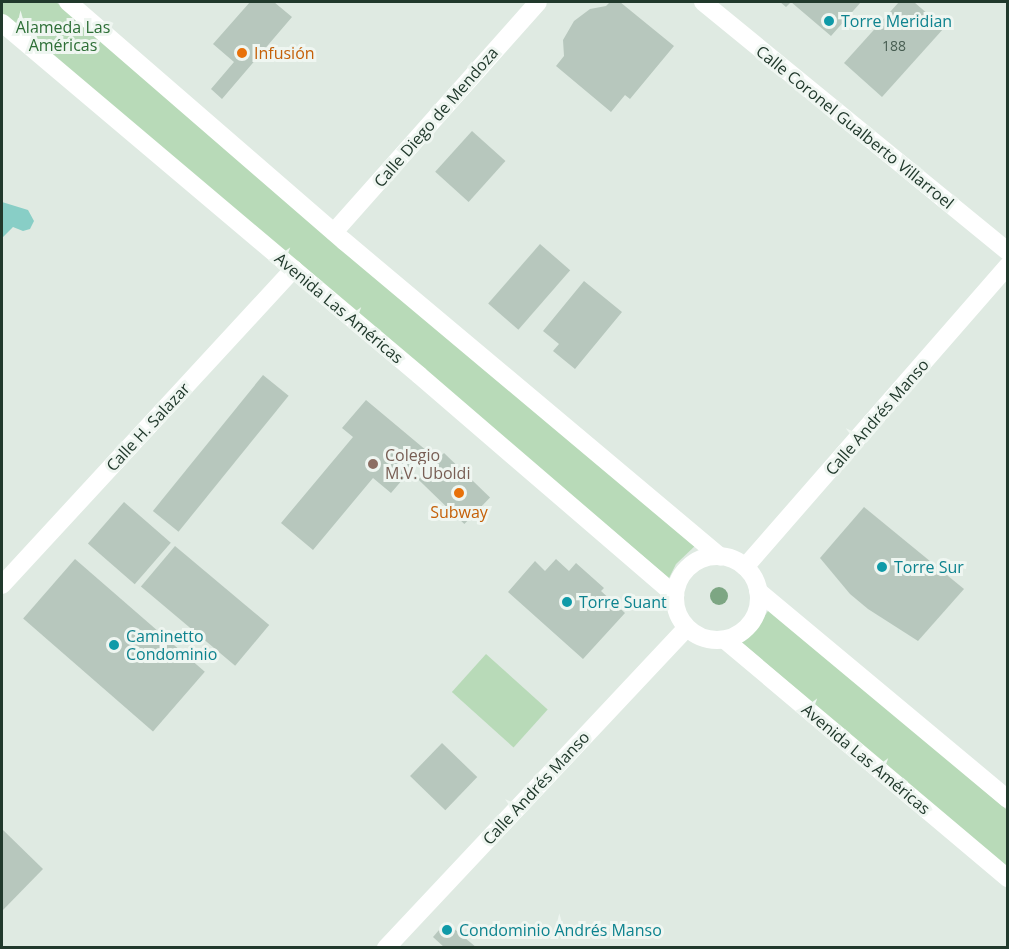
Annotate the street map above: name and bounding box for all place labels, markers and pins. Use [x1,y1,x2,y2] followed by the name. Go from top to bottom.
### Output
[841,11,952,31] place label: Torre Meridian
[822,14,836,28] marker: Torre Meridian
[254,43,315,63] place label: Infusión
[235,46,249,60] marker: Infusión
[385,445,470,483] place label: Colegio M.V. Uboldi
[366,457,380,471] marker: Colegio M.V. Uboldi
[452,486,466,500] marker: Subway
[430,502,488,522] place label: Subway
[894,557,964,577] place label: Torre Sur
[875,560,889,574] marker: Torre Sur
[579,592,667,612] place label: Torre Suant
[560,595,574,609] marker: Torre Suant
[126,626,217,664] place label: Caminetto Condominio
[107,638,121,652] marker: Caminetto Condominio
[459,920,662,940] place label: Condominio Andrés Manso
[440,923,454,937] marker: Condominio Andrés Manso

